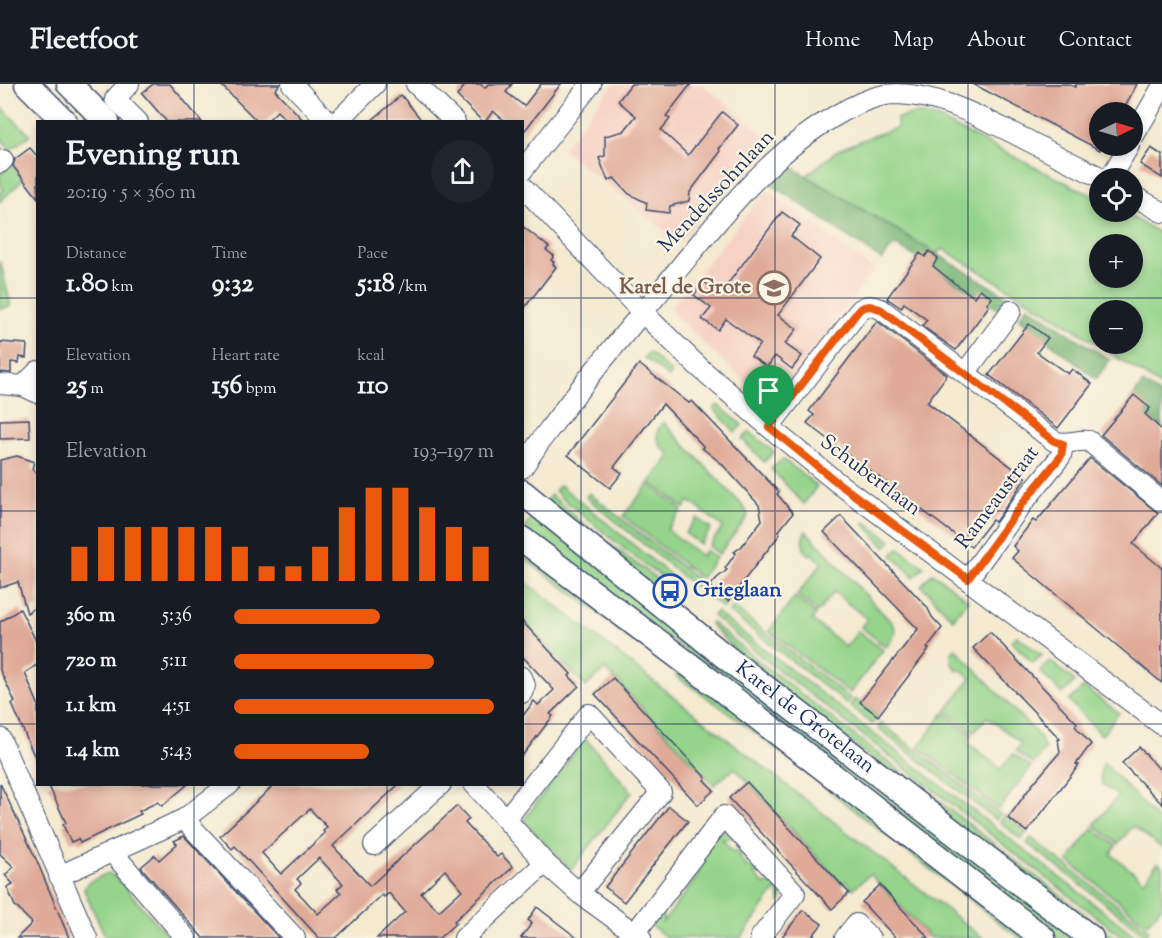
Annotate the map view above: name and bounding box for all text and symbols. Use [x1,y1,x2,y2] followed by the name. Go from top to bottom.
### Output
[30,21,138,61] text: Fleetfoot
[805,26,860,56] text: Home
[893,26,934,56] text: Map
[967,26,1026,56] text: About
[1059,26,1132,56] text: Contact
[1089,102,1143,156] north arrow
[1089,102,1143,354] map controls
[652,124,782,260] street label: Mendelssohnlaan
[66,132,240,180] text: Evening run
[431,140,494,203] button: share
[1089,168,1143,222] button: locate
[66,179,196,208] text: 20:19 · 5 × 360 m
[1089,234,1143,288] button: +
[66,243,126,266] text: Distance
[212,243,247,266] text: Time
[357,243,388,266] text: Pace
[66,266,108,303] text: 1.80
[212,266,254,303] text: 9:32
[357,266,395,303] text: 5:18
[756,270,792,306] school or university icon: Karel de Grote
[619,273,751,303] place label: Karel de Grote
[108,276,134,299] text: km
[395,276,427,299] text: /km
[1089,300,1143,354] button: −
[66,345,131,368] text: Elevation
[212,345,280,368] text: Heart rate
[357,345,385,368] text: kcal
[743,365,794,427] pin
[66,368,87,405] text: 25
[212,368,242,405] text: 156
[357,368,389,405] text: 110
[752,374,785,407] icon: arrive
[87,378,104,401] text: m
[242,378,276,401] text: bpm
[813,428,927,524] street label: Schubertlaan
[66,438,147,467] text: Elevation
[413,438,494,467] text: 193–197 m
[949,440,1047,556] street label: Rameaustraat
[652,573,688,609] bus stop icon: Grieglaan
[693,576,782,606] place label: Grieglaan
[66,602,115,631] text: 360 m
[162,602,192,631] text: 5:36
[66,647,117,676] text: 720 m
[162,647,188,676] text: 5:11
[729,654,881,781] street label: Karel de Grotelaan
[66,692,116,721] text: 1.1 km
[162,692,191,721] text: 4:51
[66,737,120,766] text: 1.4 km
[162,737,192,766] text: 5:43

